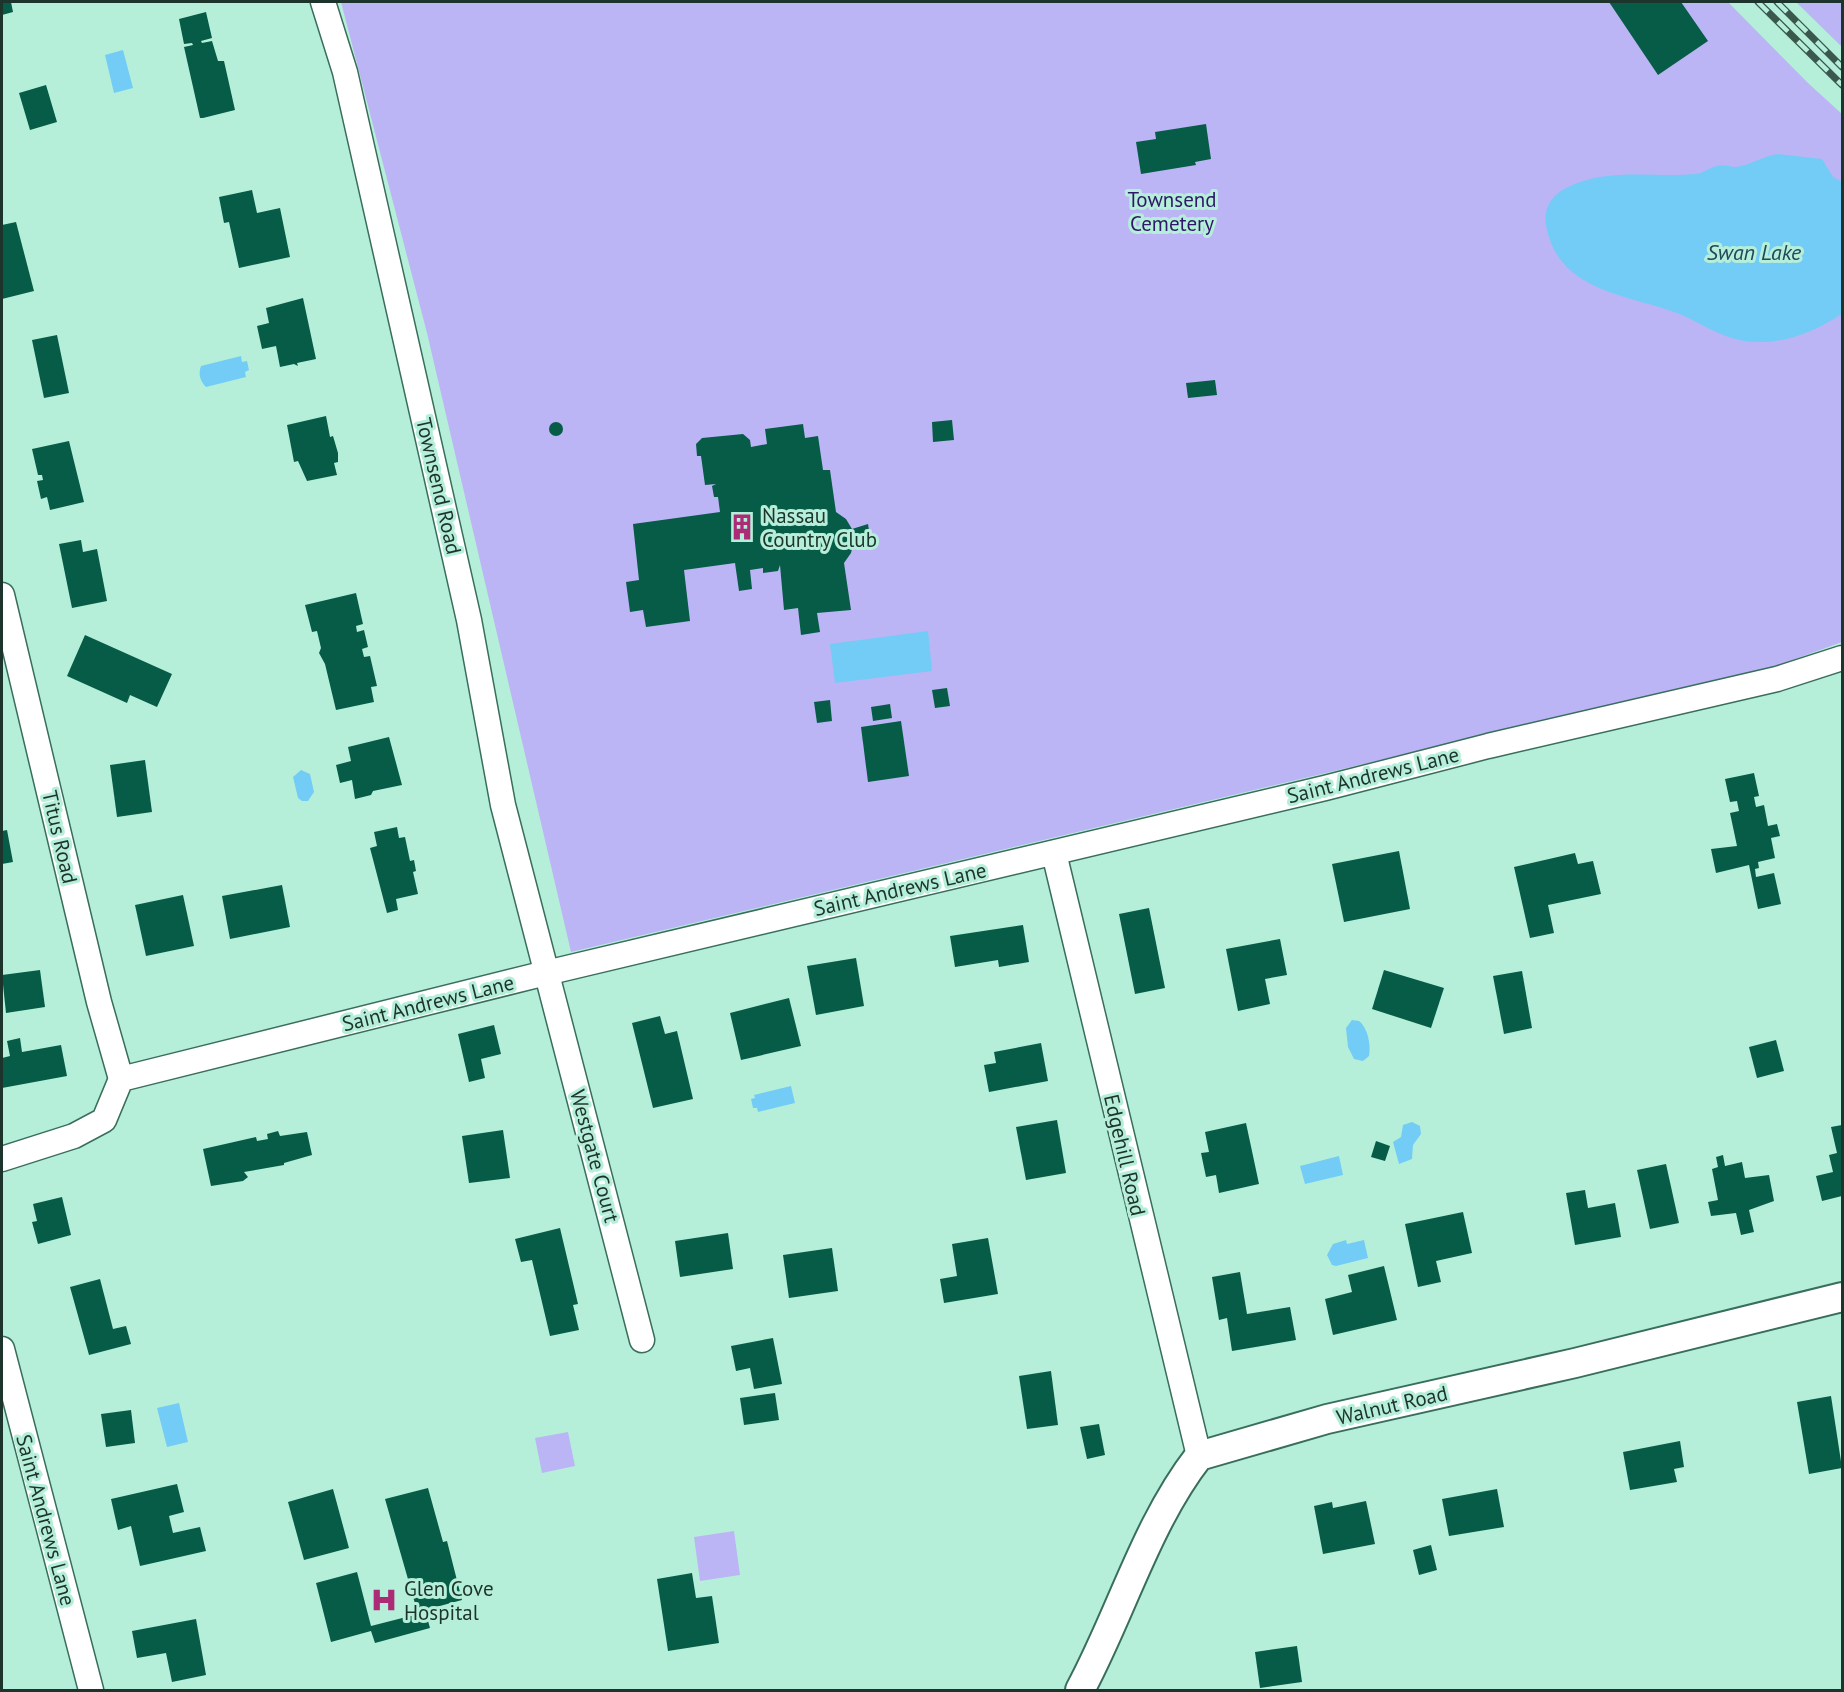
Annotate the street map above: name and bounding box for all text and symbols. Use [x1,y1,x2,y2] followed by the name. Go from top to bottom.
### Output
[1127,186,1217,237] park label: Townsend Cemetery
[1707,238,1802,266] water label: Swan Lake
[410,415,468,557] street label: Townsend Road
[762,502,877,553] place label: Nassau Country Club
[727,512,757,542] building icon: Nassau Country Club
[1284,741,1462,809] street label: Saint Andrews Lane
[36,788,84,886] street label: Titus Road
[811,856,989,922] street label: Saint Andrews Lane
[339,969,517,1037] street label: Saint Andrews Lane
[564,1087,626,1225] street label: Westgate Court
[1098,1092,1152,1218] street label: Edgehill Road
[1334,1379,1450,1431] street label: Walnut Road
[10,1431,82,1609] street label: Saint Andrews Lane
[404,1575,494,1626] place label: Glen Cove Hospital
[369,1585,399,1615] hospital icon: Glen Cove Hospital

